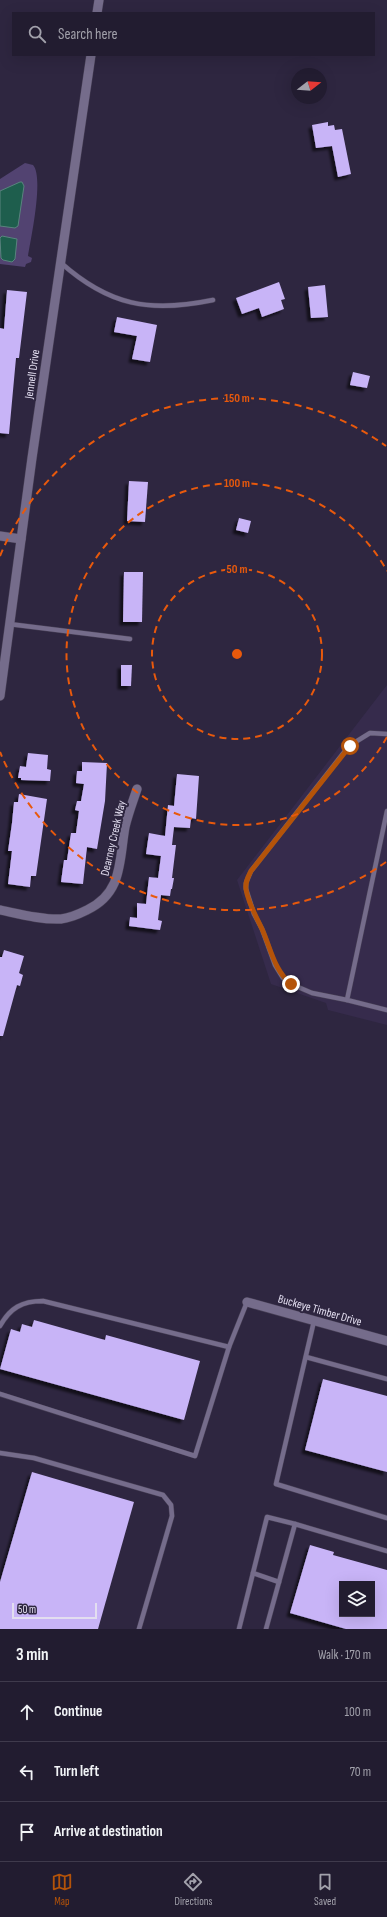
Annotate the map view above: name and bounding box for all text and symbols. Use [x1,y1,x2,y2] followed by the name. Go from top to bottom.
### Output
[12,12,375,56] search box
[26,23,48,45] icon: search
[58,25,118,44] text: Search here
[291,68,327,104] north arrow
[21,348,43,401] street label: Jennell Drive
[224,391,250,406] text: 150 m
[224,476,250,491] text: 100 m
[227,562,247,577] text: 50 m
[230,647,244,661] centre of rings
[341,737,359,755] route start
[98,799,130,877] street label: Dearney Creek Way
[282,975,300,993] route end
[276,1291,364,1330] street label: Buckeye Timber Drive
[339,1581,375,1617] map controls
[339,1581,375,1617] button: layers
[12,1601,97,1620] scale bar
[18,1603,36,1616] text: 50 m
[16,1645,49,1665] text: 3 min
[318,1647,371,1663] text: Walk · 170 m
[16,1701,38,1723] icon: ahead
[54,1702,103,1721] text: Continue
[344,1704,371,1720] text: 100 m
[16,1761,38,1783] icon: left
[54,1762,99,1781] text: Turn left
[350,1764,371,1780] text: 70 m
[16,1821,38,1843] icon: arrive
[54,1822,163,1841] text: Arrive at destination
[51,1871,73,1908] tab: Map
[175,1871,212,1908] tab: Directions
[314,1871,336,1908] tab: Saved

